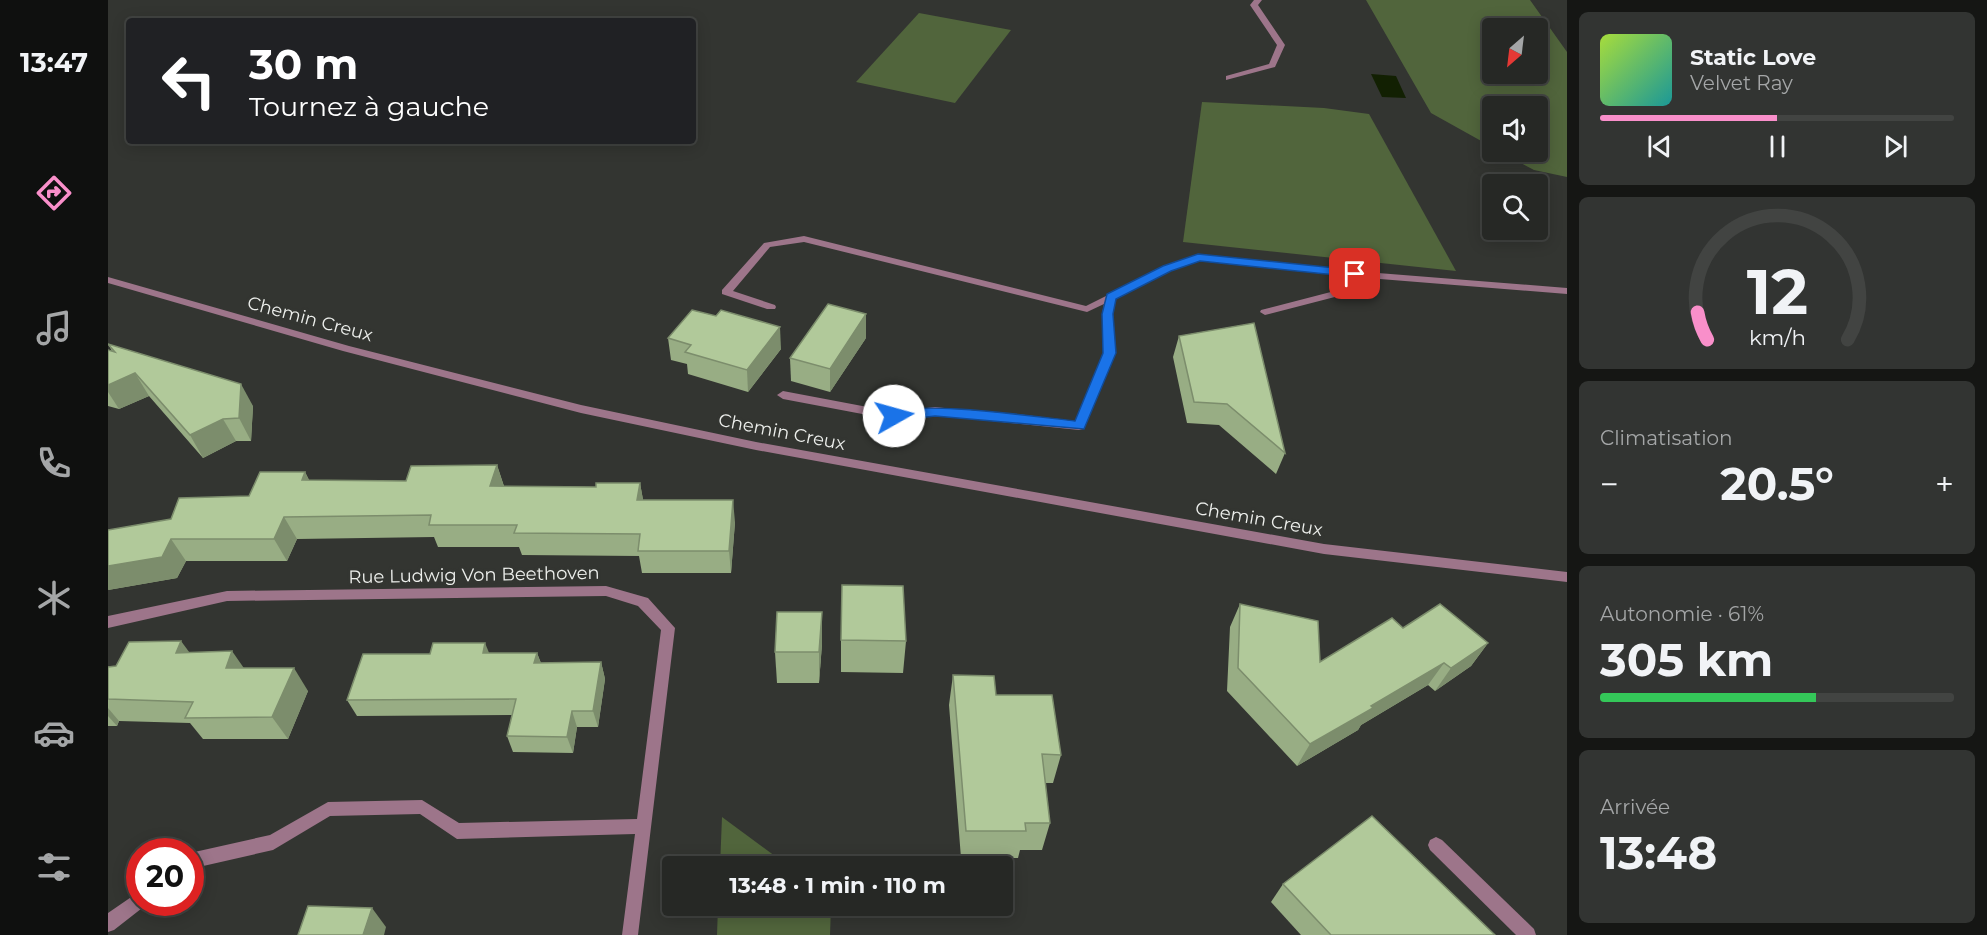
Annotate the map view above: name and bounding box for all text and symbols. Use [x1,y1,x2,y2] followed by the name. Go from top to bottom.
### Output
[1482,18,1548,84] north arrow
[1482,18,1548,240] map controls
[249,38,358,90] text: 30 m
[150,42,228,120] icon: left
[1690,44,1816,71] text: Static Love
[20,46,88,79] text: 13:47
[1690,71,1793,95] text: Velvet Ray
[249,90,489,123] text: Tournez à gauche
[1482,96,1548,162] button: sound
[1643,130,1676,163] icon: previous
[1761,130,1794,163] icon: pause
[1879,130,1912,163] icon: next
[33,172,75,214] icon: directions
[1482,174,1548,240] button: search
[1329,248,1380,299] pin
[1746,254,1808,330] text: 12
[1338,257,1371,290] icon: arrive
[245,292,375,346] street label: Chemin Creux
[33,307,75,349] icon: music
[1748,324,1806,350] text: km/h
[862,384,926,448] position arrow
[717,409,848,455] street label: Chemin Creux
[1600,426,1733,450] text: Climatisation
[33,442,75,484] icon: phone
[1720,456,1834,511] text: 20.5°
[1600,464,1619,504] text: −
[1935,464,1954,504] text: +
[1194,497,1325,541] street label: Chemin Creux
[348,562,600,588] street label: Rue Ludwig Von Beethoven
[33,577,75,619] icon: climate
[1600,602,1764,626] text: Autonomie · 61%
[1600,632,1773,687] text: 305 km
[33,712,75,754] icon: car
[1600,795,1670,819] text: Arrivée
[1600,825,1717,880] text: 13:48
[126,838,204,916] speed limit sign: 20
[33,846,75,888] icon: filters
[729,872,946,899] text: 13:48 · 1 min · 110 m

